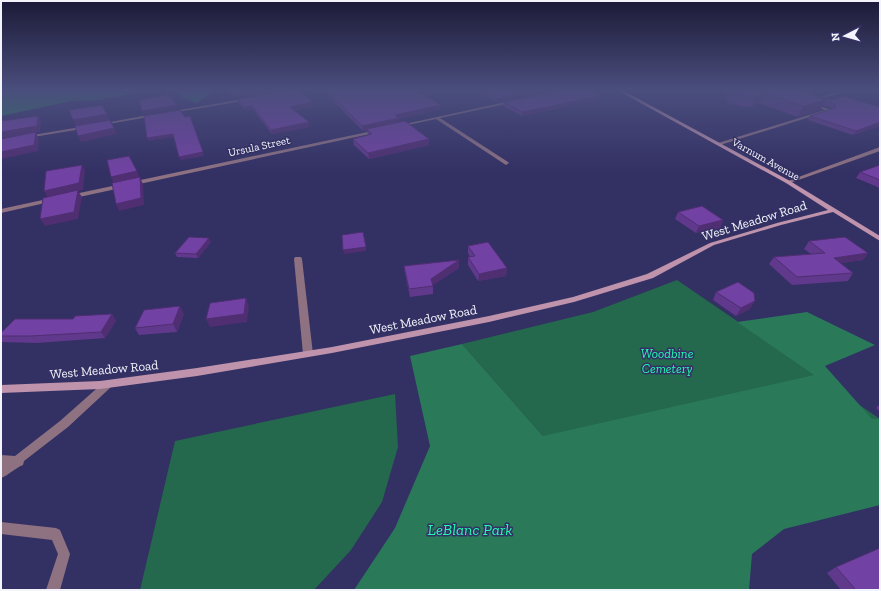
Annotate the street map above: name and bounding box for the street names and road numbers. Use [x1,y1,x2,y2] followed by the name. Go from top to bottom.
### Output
[227,133,292,159] street label: Ursula Street
[729,135,802,183] street label: Varnum Avenue
[700,197,808,244] street label: West Meadow Road
[368,302,478,337] street label: West Meadow Road
[49,357,159,382] street label: West Meadow Road

